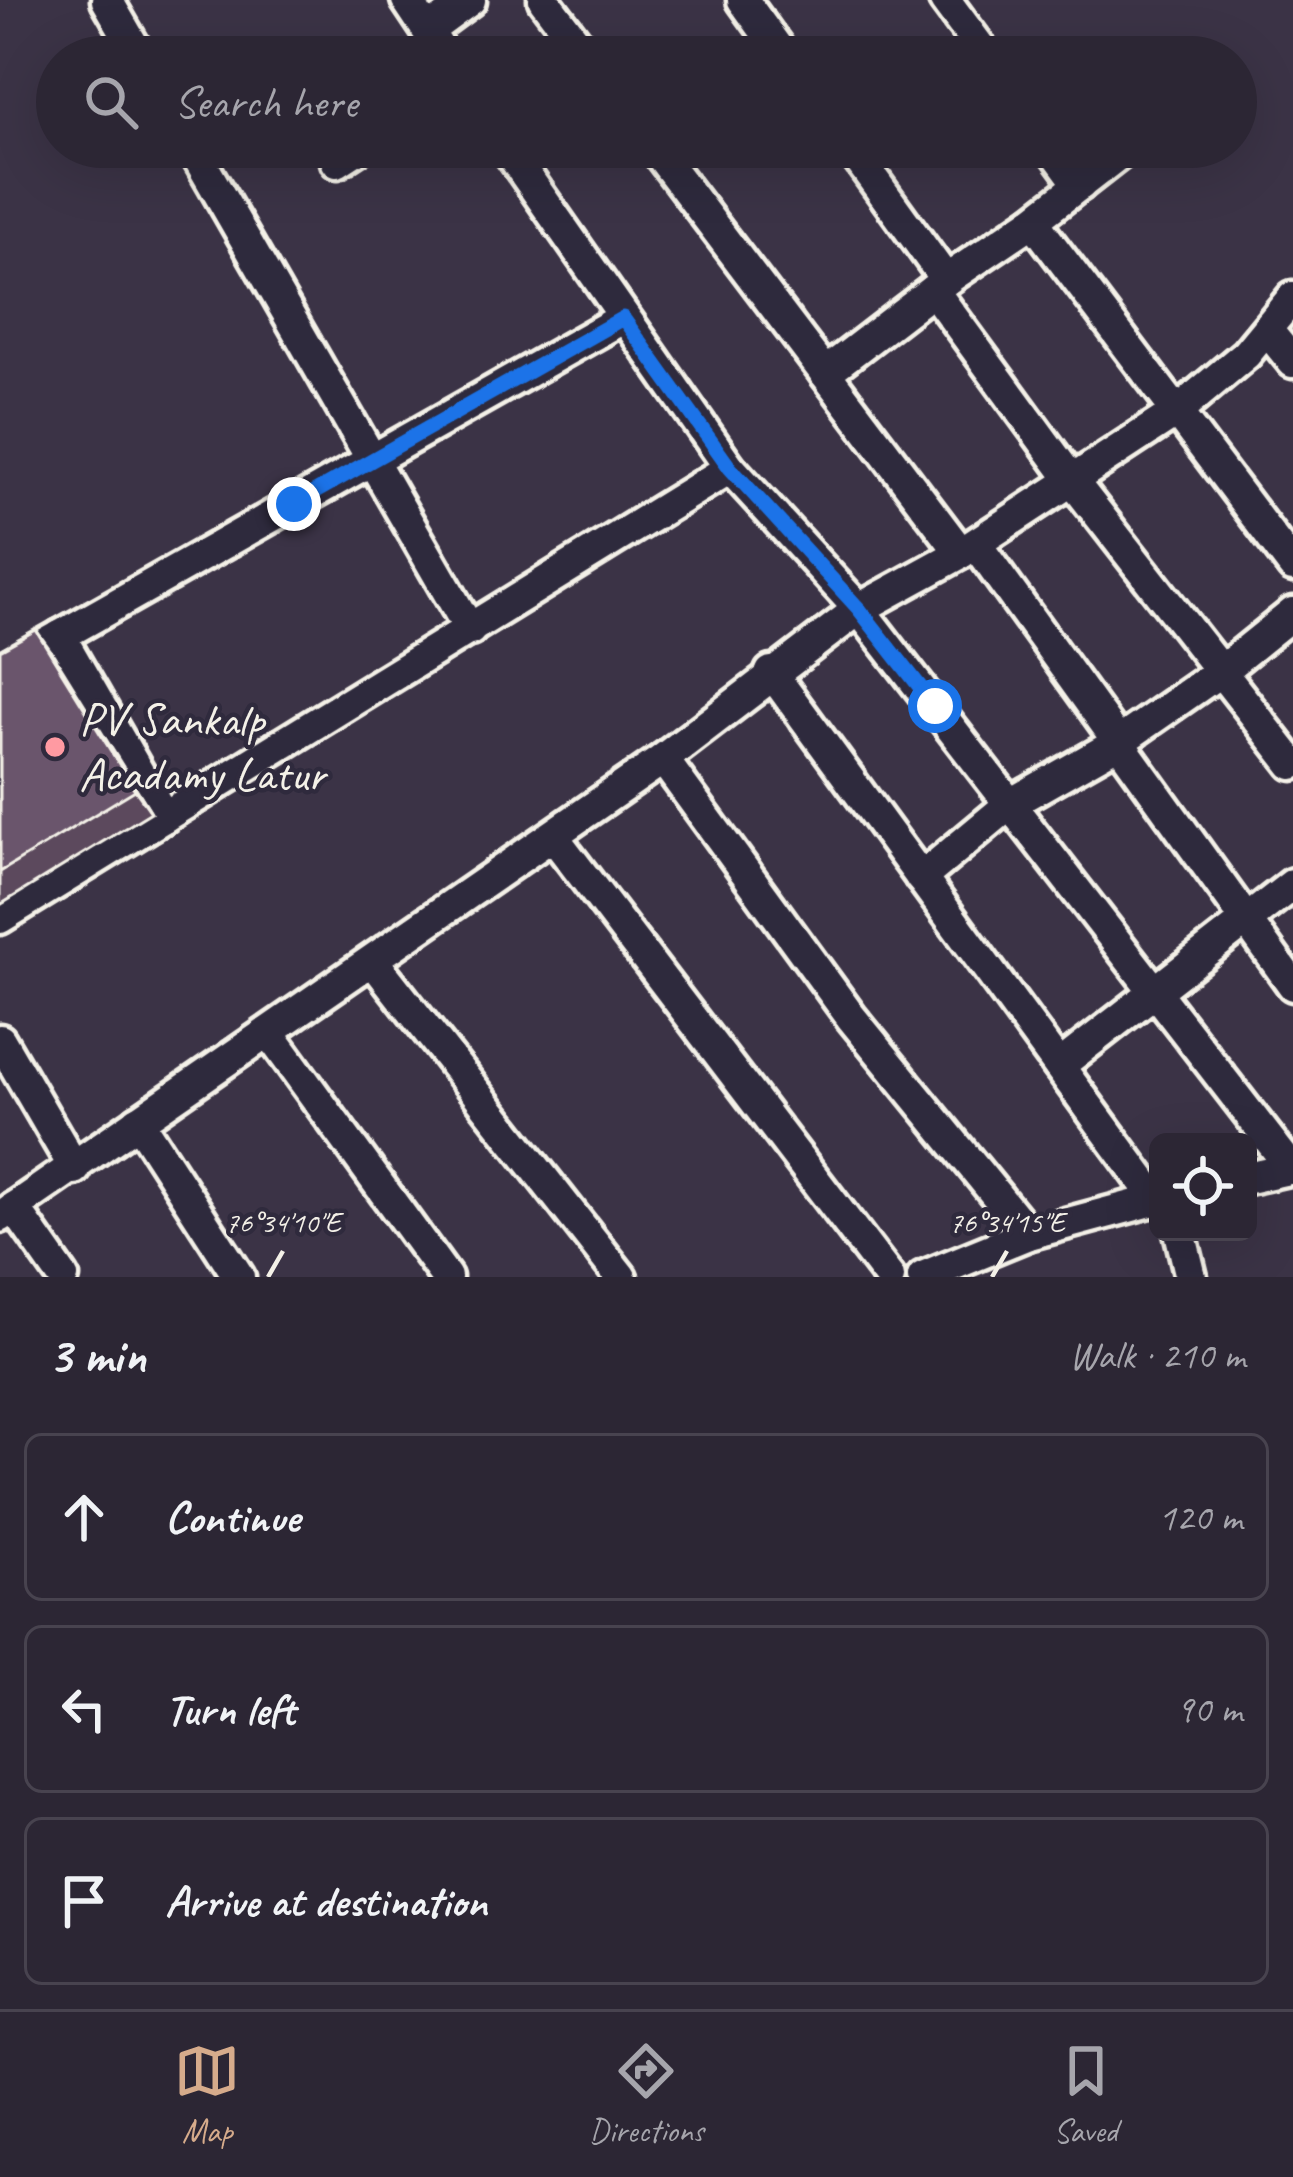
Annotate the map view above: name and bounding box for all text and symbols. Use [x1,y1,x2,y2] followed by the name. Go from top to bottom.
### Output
[36,36,1257,168] search box
[78,69,144,135] icon: search
[174,74,357,131] text: Search here
[267,477,321,531] route end
[908,679,962,733] route start
[79,689,329,804] place label: PV Sankalp Acadamy Latur
[42,734,68,760] marker: PV Sankalp Acadamy Latur
[1149,1133,1257,1241] map controls
[1149,1133,1257,1241] button: locate
[225,1203,345,1241] text: 76°34'10"E
[949,1203,1069,1241] text: 76°34'15"E
[48,1323,146,1387] text: 3 min
[1069,1331,1245,1380] text: Walk · 210 m
[51,1484,117,1550] icon: ahead
[165,1489,299,1546] text: Continue
[1158,1493,1242,1542] text: 120 m
[51,1676,117,1742] icon: left
[165,1681,295,1738] text: Turn left
[1176,1685,1242,1734] text: 90 m
[51,1868,117,1934] icon: arrive
[165,1873,487,1930] text: Arrive at destination
[174,2038,240,2152] tab: Map
[589,2038,704,2152] tab: Directions
[1053,2038,1119,2152] tab: Saved

